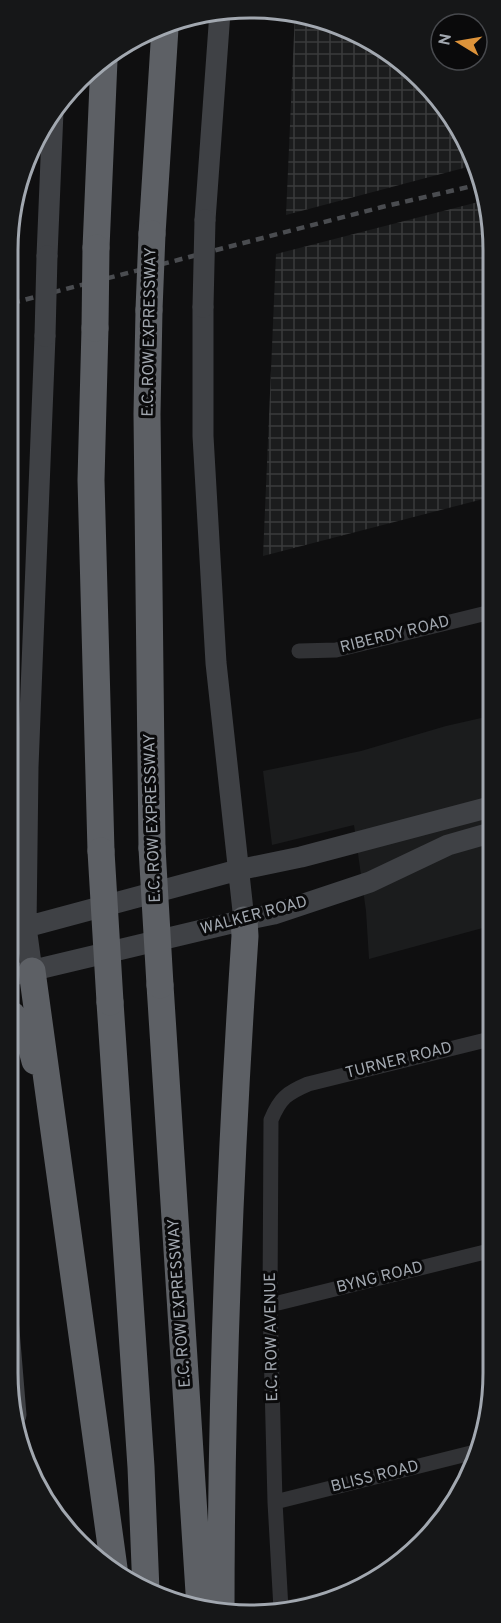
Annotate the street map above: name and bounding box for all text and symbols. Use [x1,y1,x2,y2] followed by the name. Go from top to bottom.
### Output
[429,12,489,72] north arrow
[435,32,457,47] text: N
[139,247,161,417] street label: E.C. ROW EXPRESSWAY
[338,612,452,658] street label: RIBERDY ROAD
[140,733,166,903] street label: E.C. ROW EXPRESSWAY
[198,892,310,940] street label: WALKER ROAD
[344,1038,454,1084] street label: TURNER ROAD
[164,1218,196,1388] street label: E.C. ROW EXPRESSWAY
[335,1258,425,1298] street label: BYNG ROAD
[261,1272,283,1402] street label: E.C. ROW AVENUE
[329,1456,421,1498] street label: BLISS ROAD

